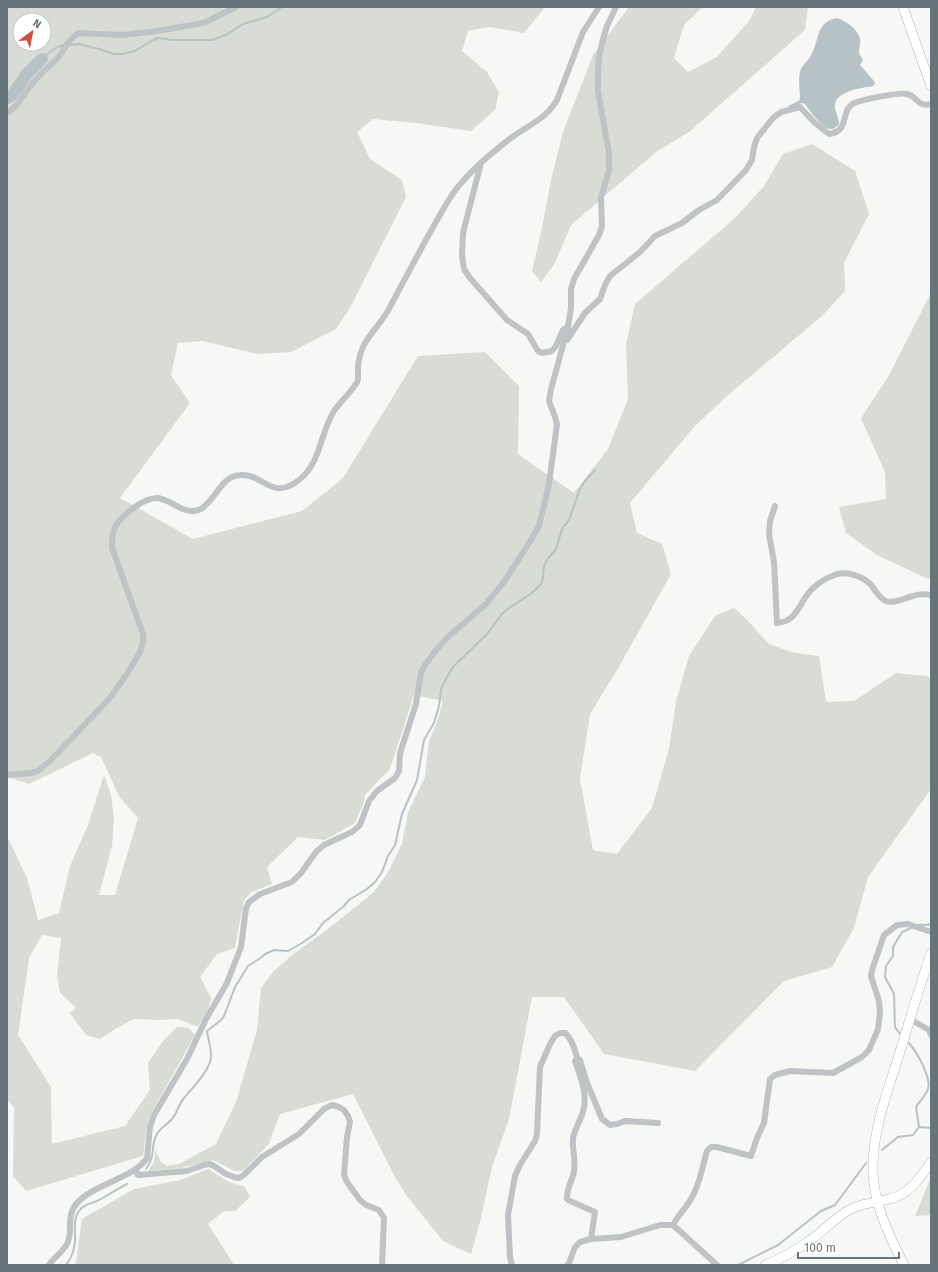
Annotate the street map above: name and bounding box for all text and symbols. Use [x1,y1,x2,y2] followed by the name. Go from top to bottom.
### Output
[12,12,52,52] north arrow
[30,16,44,31] text: N
[798,1234,899,1260] scale bar
[804,1241,836,1255] text: 100 m

